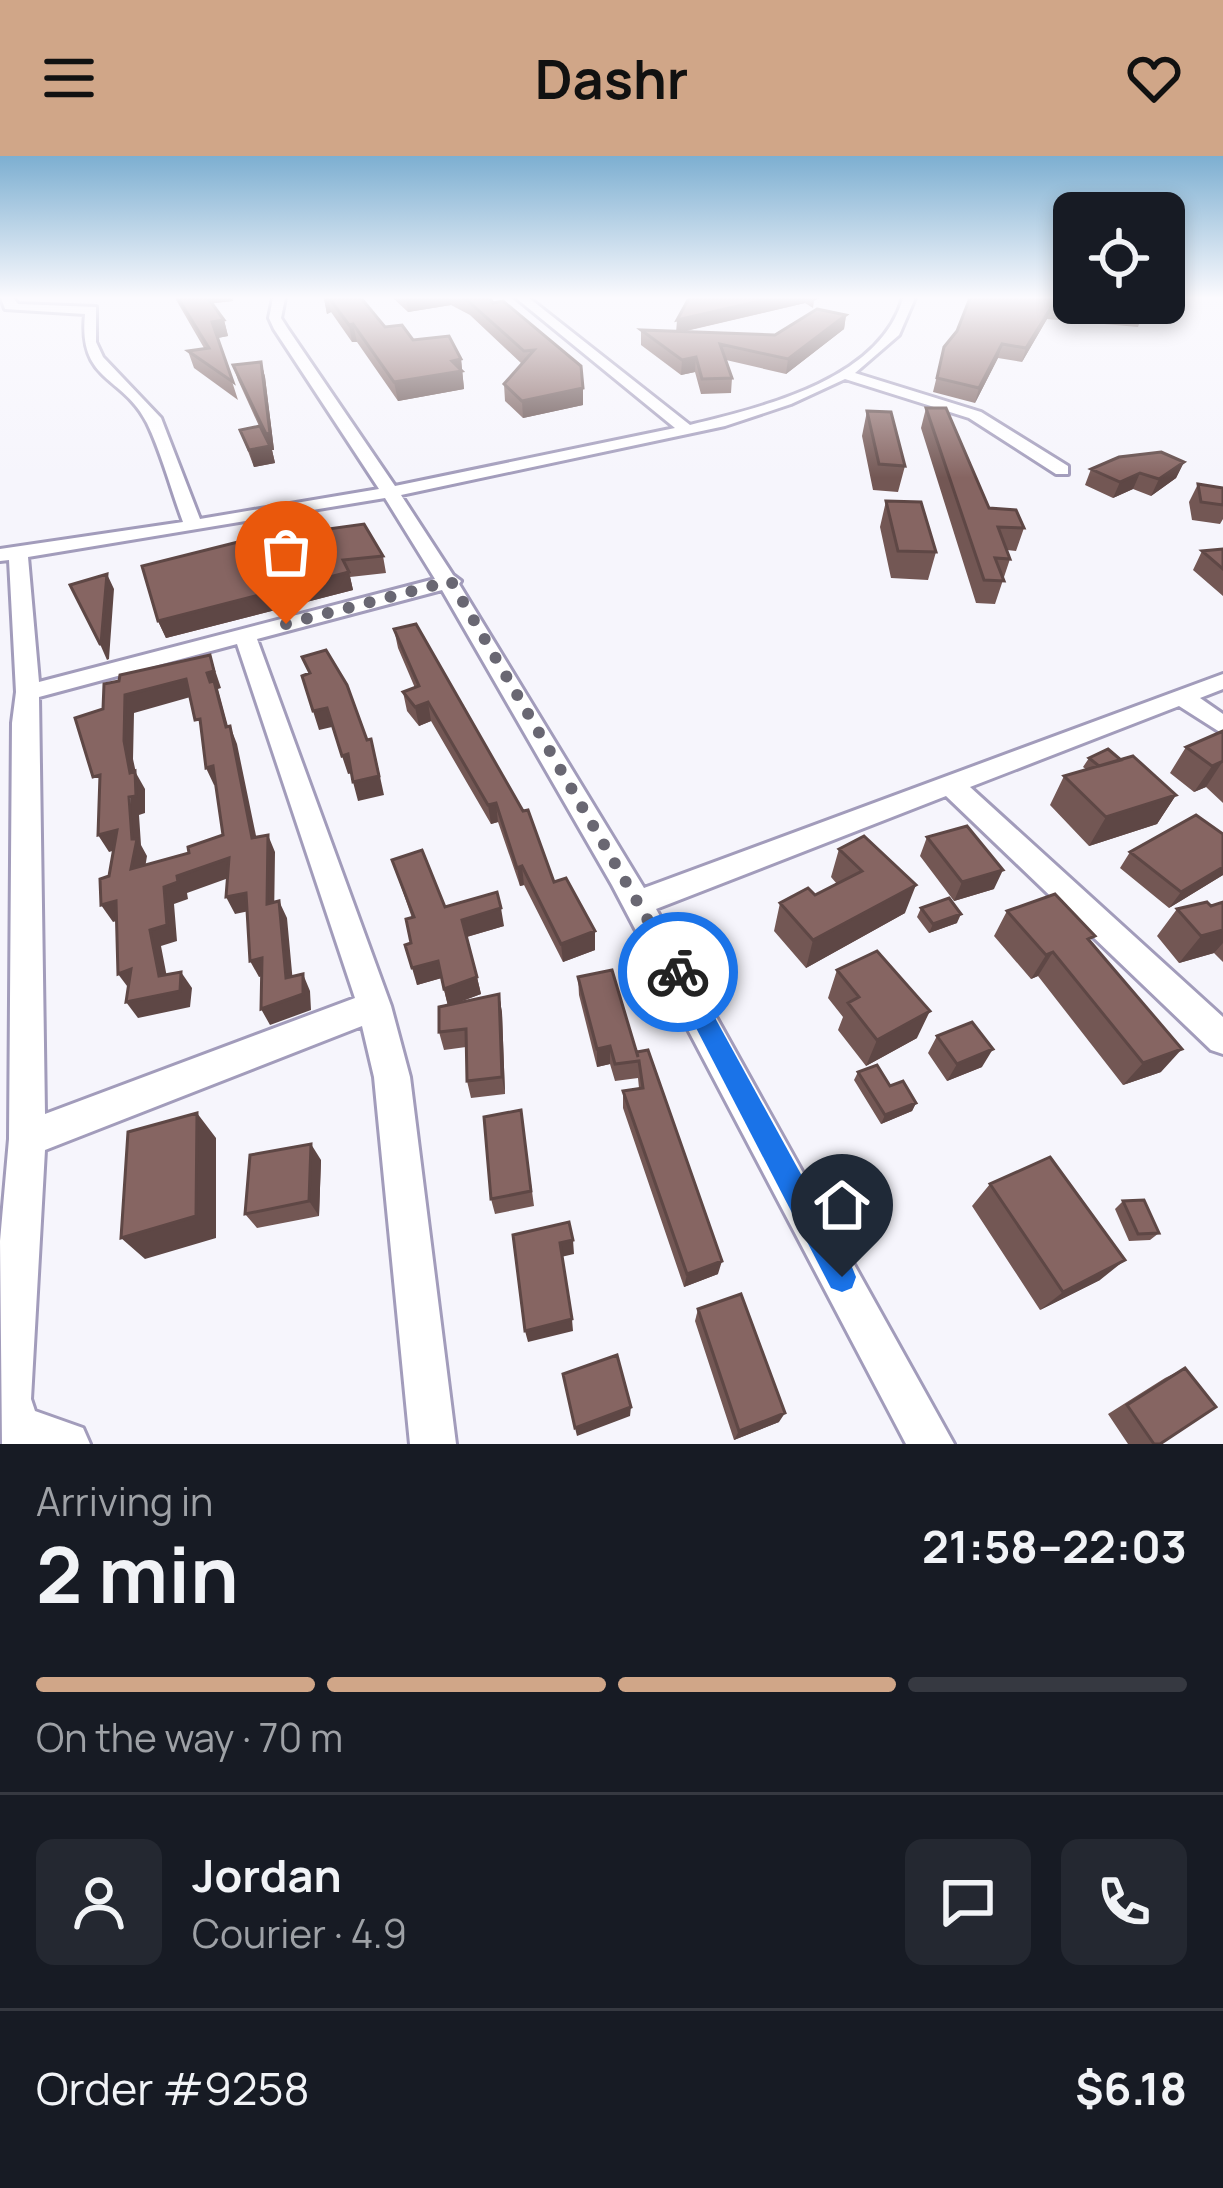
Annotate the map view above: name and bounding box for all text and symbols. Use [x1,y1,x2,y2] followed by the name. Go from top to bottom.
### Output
[535,41,688,115] text: Dashr
[36,45,102,111] icon: menu
[1121,45,1187,111] icon: heart
[1053,192,1185,324] map controls
[1053,192,1185,324] button: locate
[235,501,337,624] pin
[253,519,319,585] icon: bag
[618,912,738,1032] courier
[645,939,711,1005] icon: bike
[791,1154,893,1277] pin
[809,1172,875,1238] icon: home
[36,1474,213,1528] text: Arriving in
[922,1515,1187,1577] text: 21:58–22:03
[36,1520,239,1626] text: 2 min
[36,1710,343,1764] text: On the way · 70 m
[36,1839,162,1965] button: person
[905,1839,1031,1965] button: chat
[1061,1839,1187,1965] button: phone
[192,1844,342,1906] text: Jordan
[192,1906,407,1960] text: Courier · 4.9
[36,2057,310,2119] text: Order #9258
[1075,2057,1187,2119] text: $6.18

